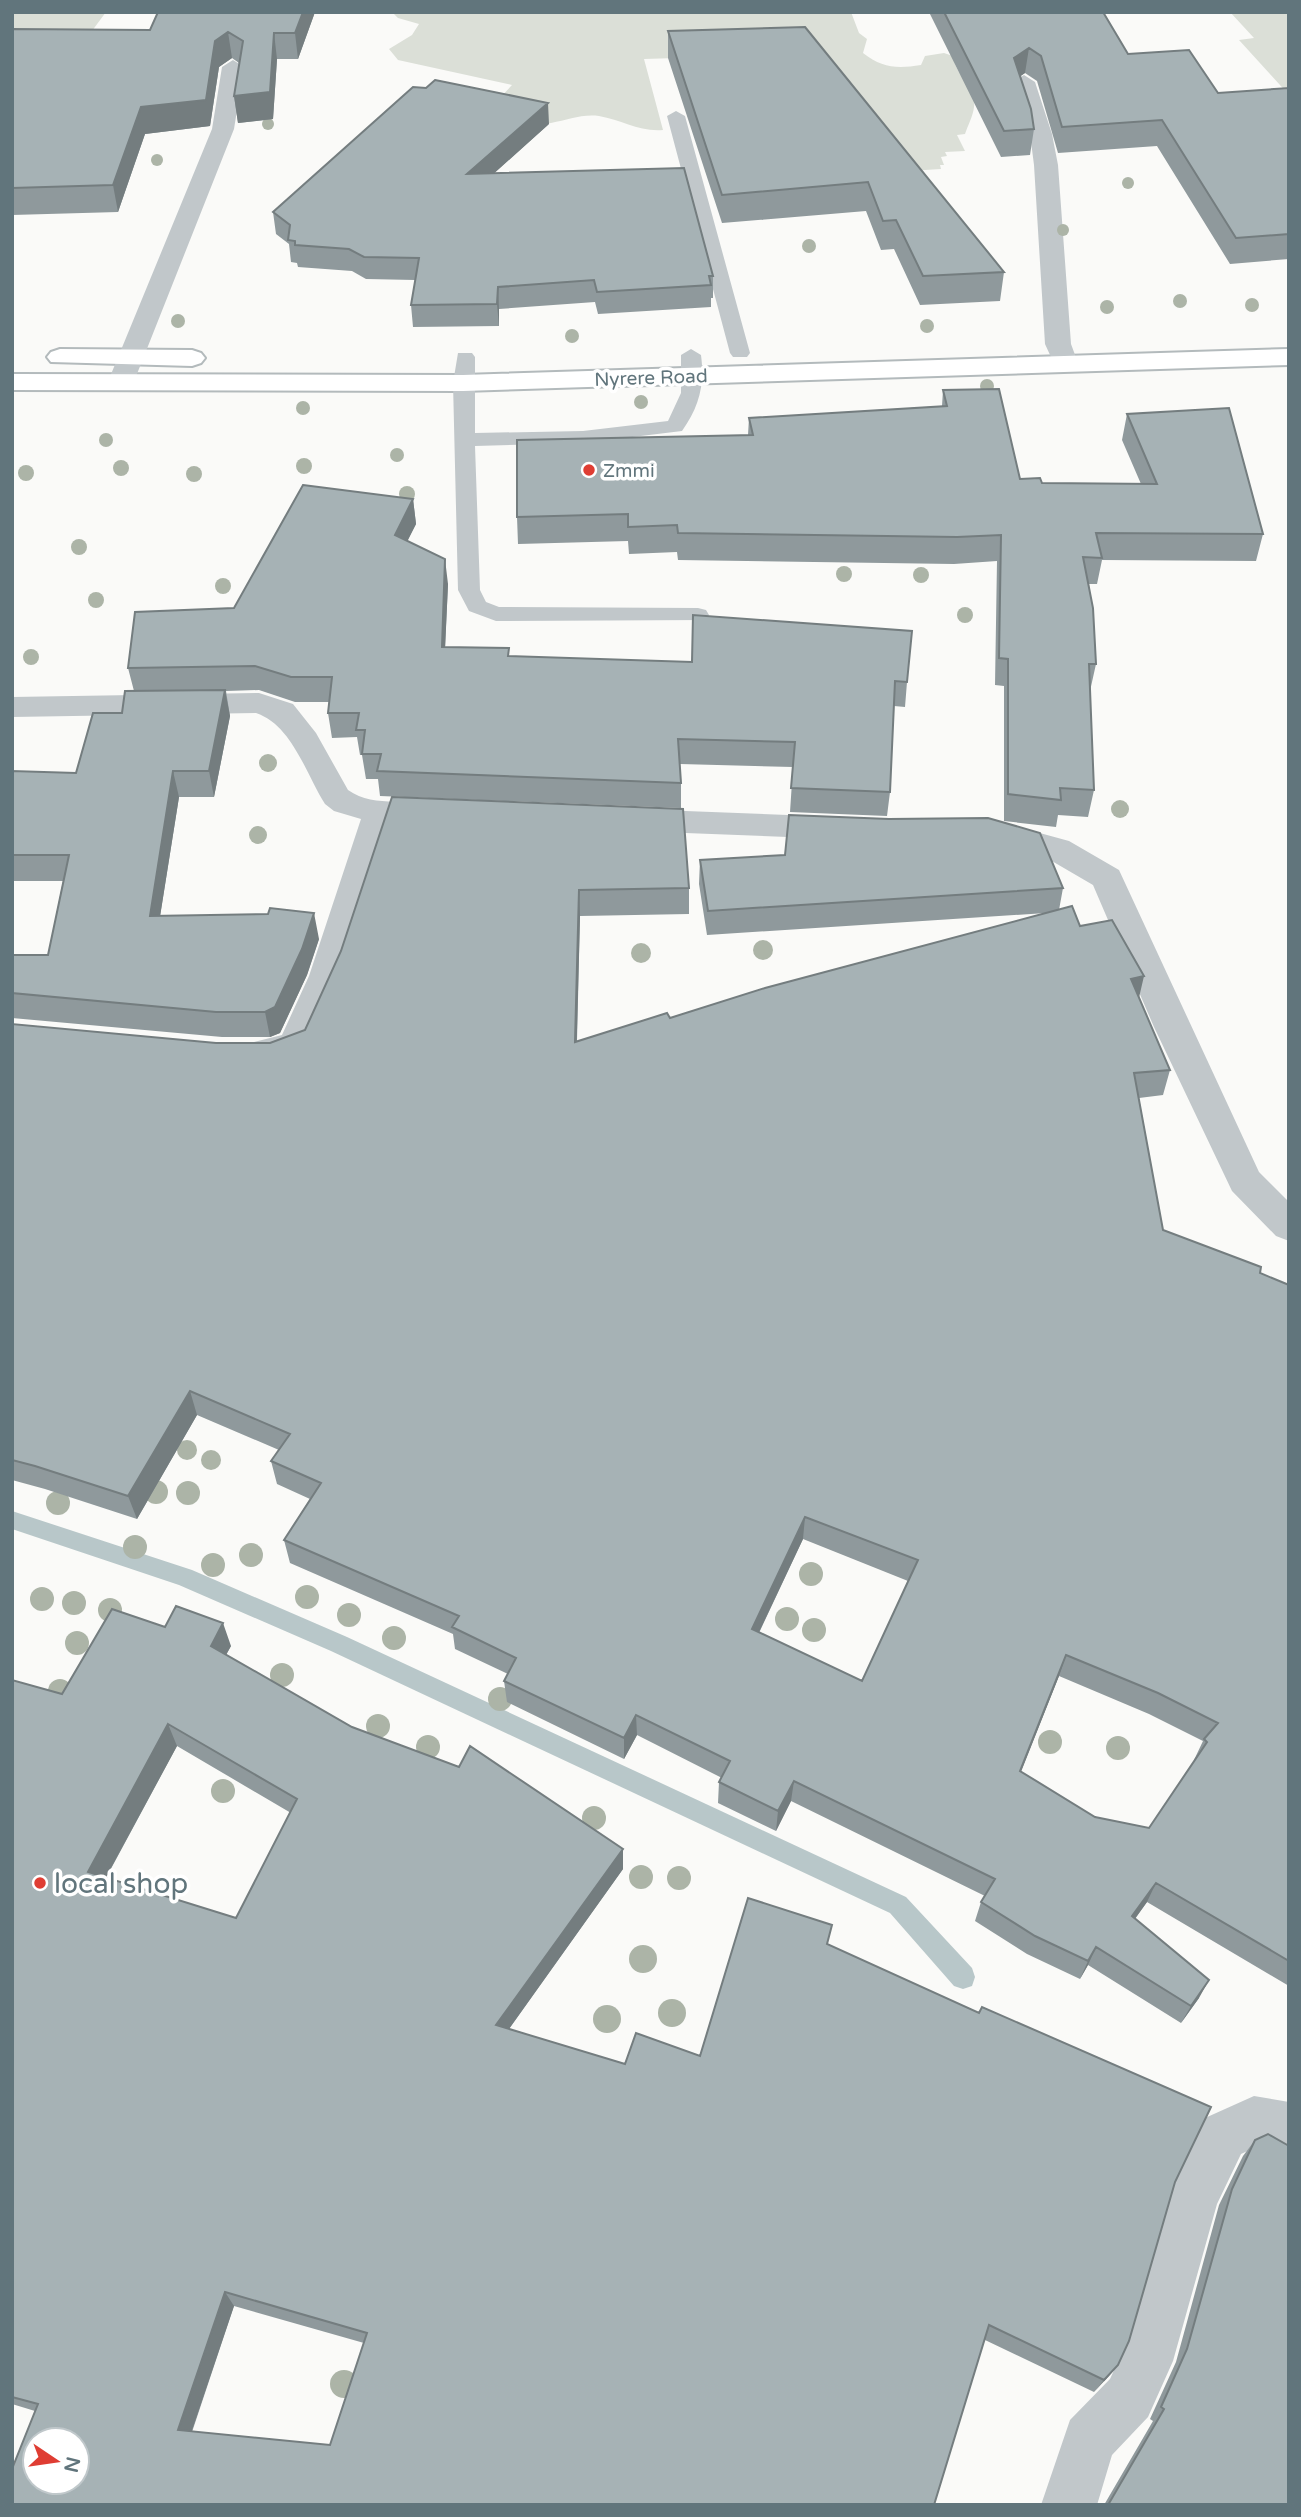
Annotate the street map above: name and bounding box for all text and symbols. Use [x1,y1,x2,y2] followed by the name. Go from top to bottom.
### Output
[594,365,708,391] street label: Nyrere Road
[603,460,655,482] place label: Zmmi
[581,462,597,478] marker: Zmmi
[54,1867,188,1901] place label: local shop
[32,1875,48,1891] marker: local shop
[21,2426,91,2496] north arrow
[59,2455,84,2475] text: N

